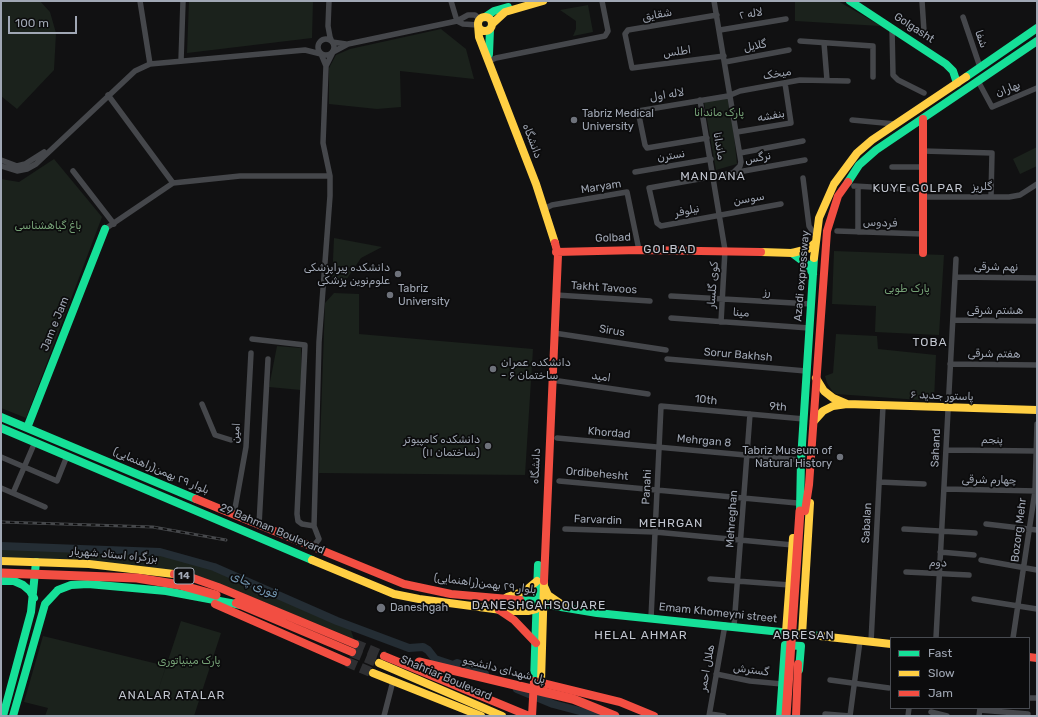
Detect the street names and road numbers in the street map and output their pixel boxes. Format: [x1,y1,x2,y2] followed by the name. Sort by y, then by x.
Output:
[641,6,673,24] street label: شقایق
[738,6,764,22] street label: لاله ۲
[891,10,937,46] street label: Golgasht
[972,28,990,50] street label: شفا
[742,37,768,55] street label: گلایل
[662,43,692,61] street label: اطلس
[762,65,792,83] street label: میخک
[994,78,1022,100] street label: بهاران
[649,86,685,104] street label: لاله اول
[756,107,786,125] street label: بنفشه
[519,122,545,160] street label: دانشگاه
[710,131,728,161] street label: ماندانا
[656,147,686,165] street label: نسترن
[744,149,772,167] street label: نرگس
[580,177,622,197] street label: Maryam
[972,180,992,194] street label: گلریز
[732,190,766,208] street label: سوسن
[673,202,701,220] street label: نیلوفر
[863,216,897,230] street label: فردوس
[791,230,813,322] street label: Azadi expressway
[595,231,631,245] street label: Golbad
[974,260,1018,274] street label: نهم شرقی
[705,261,721,309] street label: کوی گلسار
[571,279,637,297] street label: Takht Tavoos
[763,285,771,299] street label: رز
[38,295,72,353] street label: Jam e Jam
[967,304,1023,318] street label: هشتم شرقی
[732,306,750,320] street label: مینا
[598,322,626,340] street label: Sirus
[703,345,773,365] street label: Sorur Bakhsh
[967,347,1021,361] street label: هفتم شرقی
[590,369,612,385] street label: امید
[910,388,974,404] street label: پاستور جدید ۶
[694,392,718,408] street label: 10th
[769,400,787,414] street label: 9th
[229,422,243,444] street label: امین
[587,425,631,441] street label: Khordad
[928,428,944,468] street label: Sahand
[676,432,732,450] street label: Mehrgan 8
[981,433,1003,447] street label: پنجم
[111,445,211,497] street label: بلوار ٢٩ بهمن(راهنمایی)
[528,448,544,484] street label: دانشگاه
[565,465,629,483] street label: Ordibehesht
[639,469,655,505] street label: Panahi
[961,473,1017,487] street label: چهارم شرقی
[723,490,741,548] street label: Mehreghan
[1009,497,1029,563] street label: Bozorg Mehr
[218,501,326,557] street label: 29 Bahman Boulevard
[859,502,875,544] street label: Sabalan
[574,513,622,527] street label: Farvardin
[70,545,158,565] street label: بزرگراه استاد شهریار
[929,556,947,570] street label: دوم
[174,568,194,584] road number: 14
[433,571,537,597] street label: بلوار ٢٩ بهمن(راهنمایی)
[658,600,778,626] street label: Emam Khomeyni street
[696,644,718,692] street label: هلال احمر
[399,653,493,703] street label: Shahriar Boulevard
[461,653,547,687] street label: پل شهدای دانشجو
[732,661,770,679] street label: گسترش

